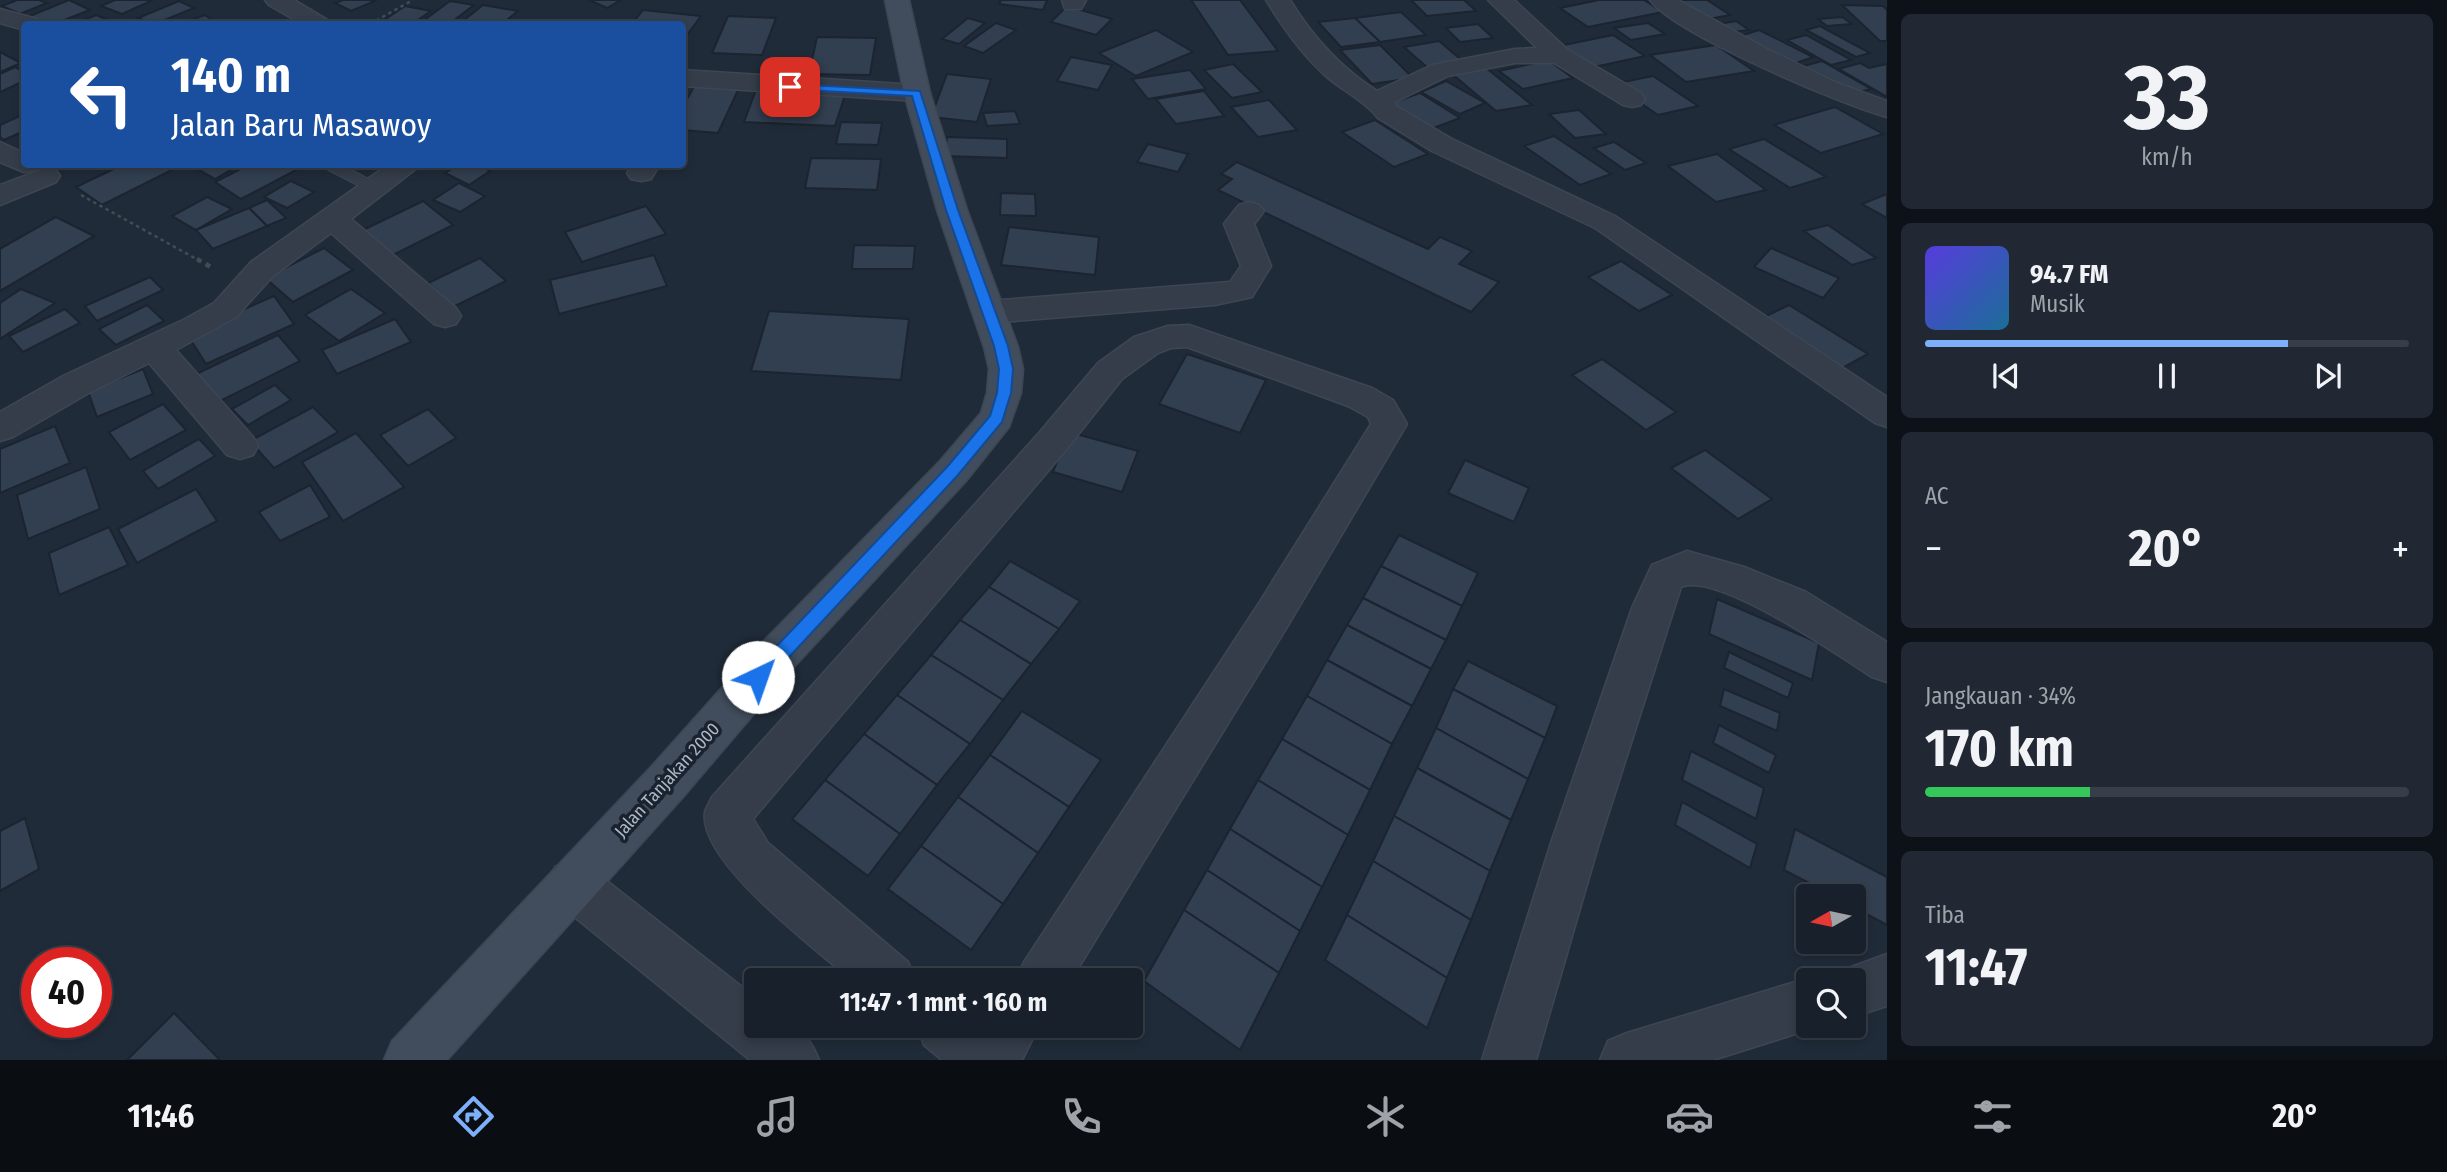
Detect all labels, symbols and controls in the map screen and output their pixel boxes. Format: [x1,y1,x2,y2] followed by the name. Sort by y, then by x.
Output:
[2124,43,2210,152] text: 33
[171,46,291,105] text: 140 m
[56,49,147,140] icon: left
[760,57,820,117] pin
[771,68,809,106] icon: arrive
[171,106,431,144] text: Jalan Baru Masawoy
[2141,143,2193,171] text: km/h
[2030,259,2109,290] text: 94.7 FM
[2030,290,2085,318] text: Musik
[1987,357,2025,395] icon: previous
[2148,357,2186,395] icon: pause
[2309,357,2347,395] icon: next
[1925,482,1949,510] text: AC
[2129,517,2205,580] text: 20°
[1925,526,1942,572] text: −
[2392,526,2409,572] text: +
[721,640,795,714] position arrow
[1925,682,2076,710] text: Jangkauan · 34%
[1925,717,2074,780] text: 170 km
[610,718,724,842] street label: Jalan Tanjakan 2000
[1796,884,1866,954] north arrow
[1796,884,1866,1038] map controls
[1925,901,1965,929] text: Tiba
[1925,936,2028,999] text: 11:47
[21,947,112,1038] speed limit sign: 40
[1796,968,1866,1038] button: search
[840,987,1047,1018] text: 11:47 · 1 mnt · 160 m
[449,1092,498,1141] icon: directions
[753,1092,802,1141] icon: music
[1057,1092,1106,1141] icon: phone
[1361,1092,1410,1141] icon: climate
[1665,1092,1714,1141] icon: car
[1968,1092,2017,1141] icon: filters
[127,1097,194,1135] text: 11:46
[2272,1097,2320,1135] text: 20°

